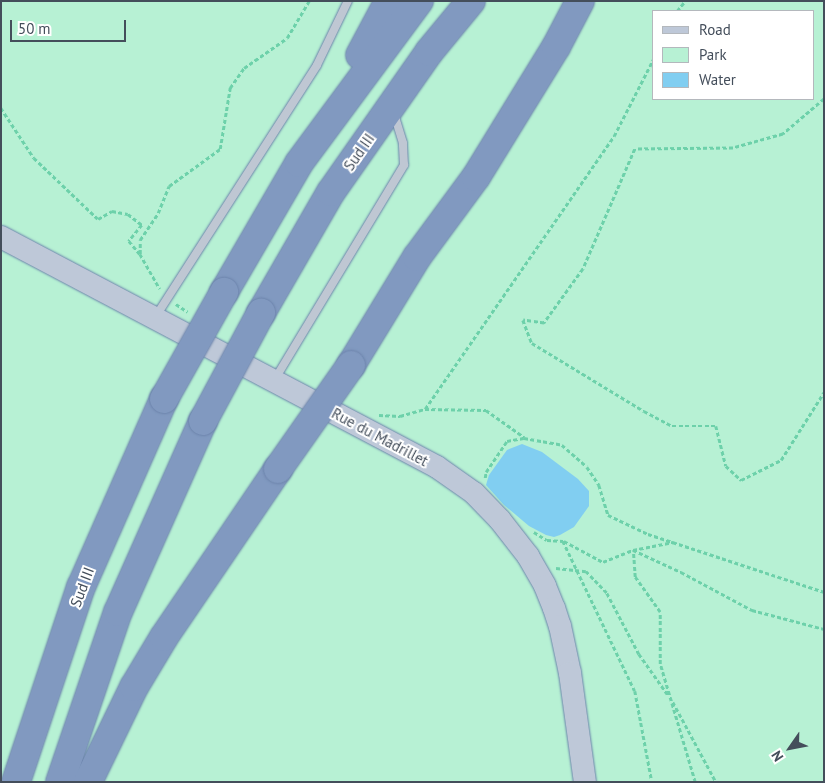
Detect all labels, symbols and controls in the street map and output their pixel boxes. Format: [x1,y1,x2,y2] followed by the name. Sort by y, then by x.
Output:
[12,10,129,42] scale bar
[652,10,815,100] legend
[18,19,51,38] text: 50 m
[699,20,731,39] text: Road
[699,45,727,64] text: Park
[699,70,736,89] text: Water
[340,130,378,174] street label: Sud III
[329,404,431,470] street label: Rue du Madrillet
[66,565,98,609] street label: Sud III
[765,723,815,773] north arrow
[767,747,787,765] text: N

